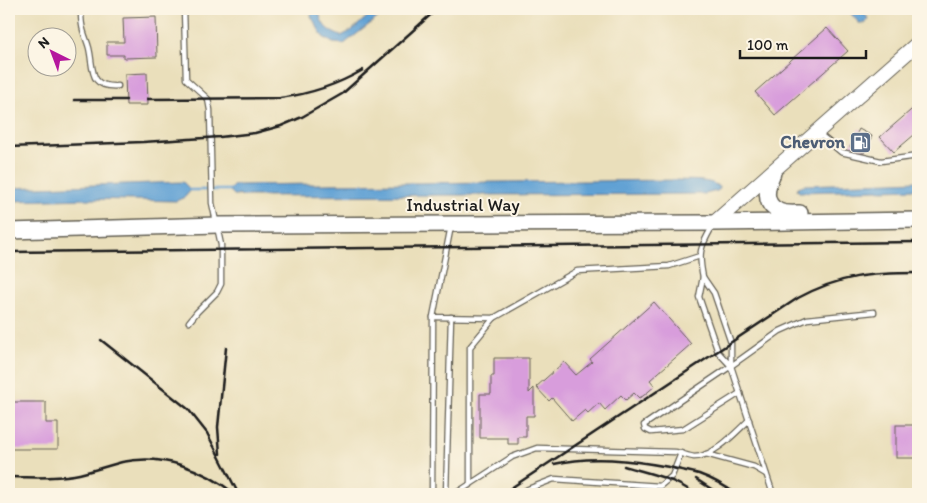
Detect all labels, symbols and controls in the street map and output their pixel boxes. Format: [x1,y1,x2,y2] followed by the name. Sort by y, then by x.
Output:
[28,28,78,78] north arrow
[740,28,866,60] scale bar
[34,33,53,52] text: N
[747,36,789,54] text: 100 m
[849,130,873,154] fuel station icon: Chevron
[780,131,846,153] place label: Chevron
[406,194,520,216] street label: Industrial Way

